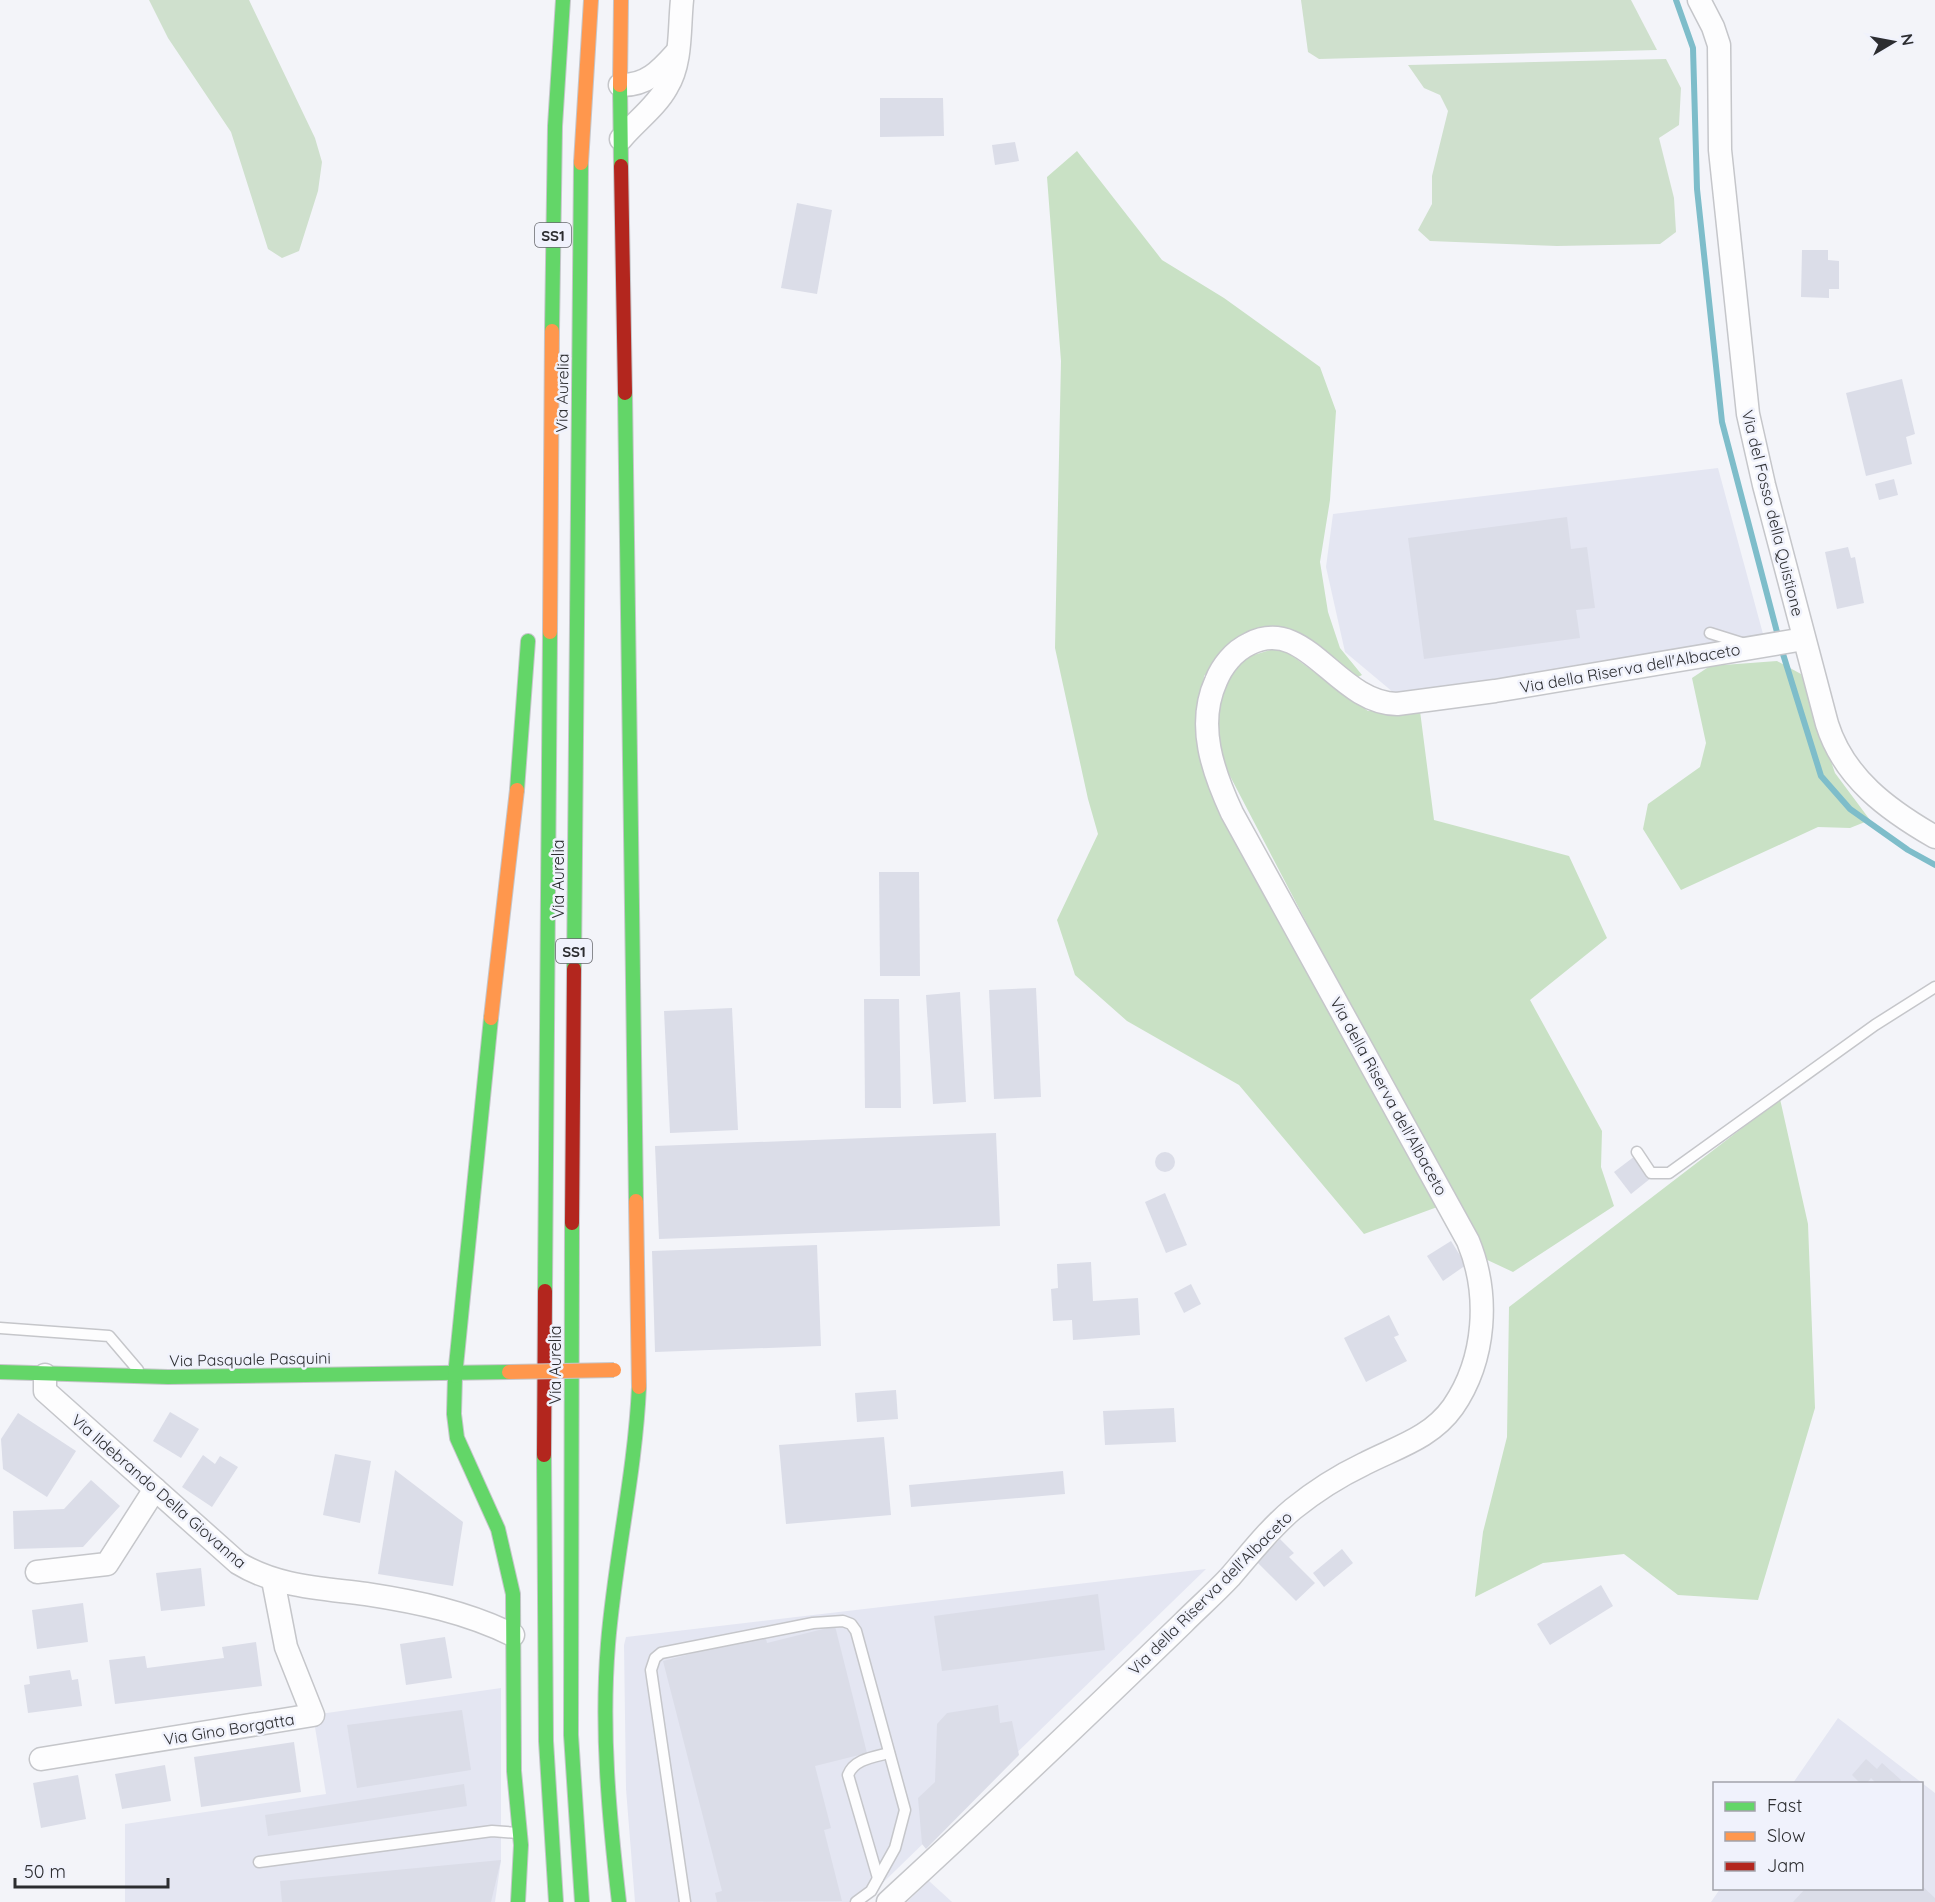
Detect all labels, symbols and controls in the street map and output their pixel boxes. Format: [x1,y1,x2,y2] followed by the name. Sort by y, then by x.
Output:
[1863,12,1923,72] north arrow
[1897,32,1919,47] text: N
[535,223,571,247] road number: SS1
[551,353,573,433] street label: Via Aurelia
[1738,408,1808,618] street label: Via del Fosso della Quistione
[1518,639,1742,697] street label: Via della Riserva dell'Albaceto
[548,839,568,919] street label: Via Aurelia
[556,939,592,963] road number: SS1
[1326,993,1452,1199] street label: Via della Riserva dell'Albaceto
[545,1325,565,1405] street label: Via Aurelia
[169,1348,331,1370] street label: Via Pasquale Pasquini
[67,1410,251,1572] street label: Via Ildebrando Della Giovanna
[1124,1507,1296,1679] street label: Via della Riserva dell'Albaceto
[162,1709,296,1749] street label: Via Gino Borgatta
[1713,1782,1923,1890] legend
[1767,1794,1802,1817] text: Fast
[1767,1824,1805,1847] text: Slow
[15,1851,168,1889] scale bar
[1767,1854,1805,1877] text: Jam
[24,1860,66,1883] text: 50 m

